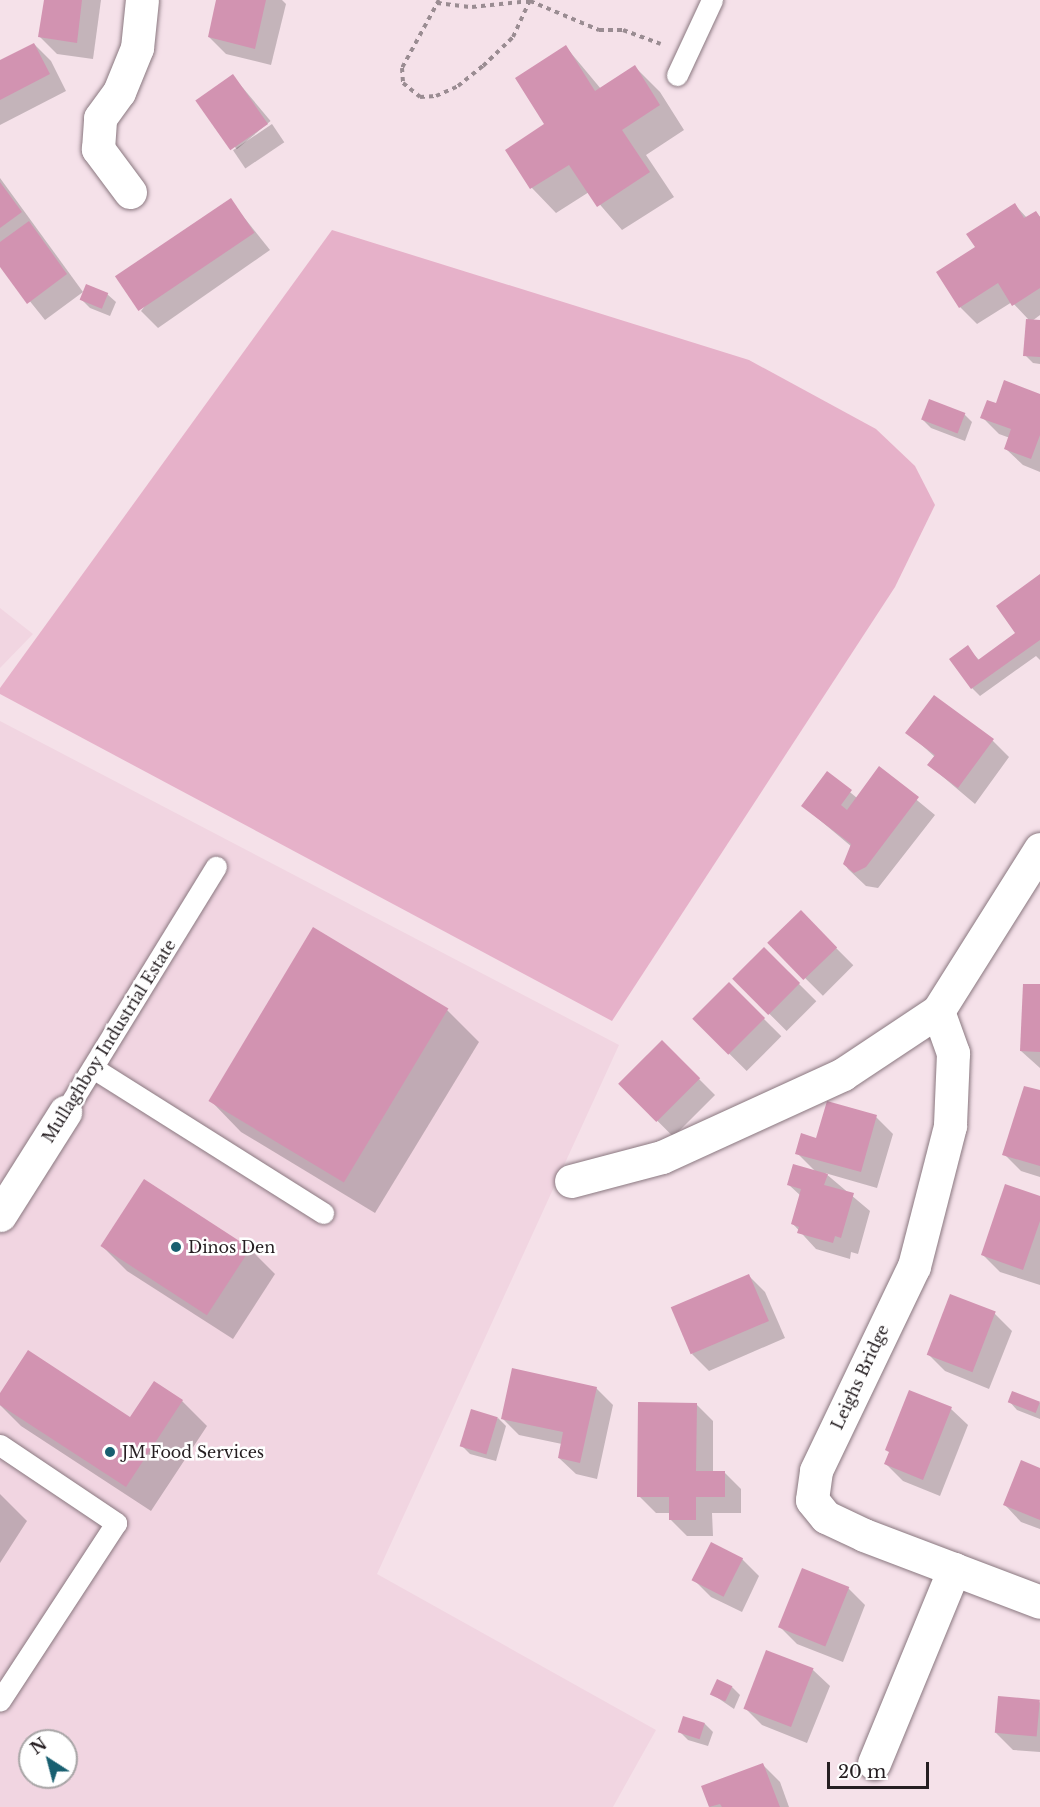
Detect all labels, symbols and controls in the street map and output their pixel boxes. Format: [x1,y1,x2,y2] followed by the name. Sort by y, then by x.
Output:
[38,936,180,1146] street label: Mullaghboy Industrial Estate
[188,1237,275,1257] place label: Dinos Den
[169,1240,183,1254] marker: Dinos Den
[827,1321,893,1433] street label: Leighs Bridge
[122,1442,264,1462] place label: JM Food Services
[103,1445,117,1459] marker: JM Food Services
[18,1729,78,1789] north arrow
[27,1734,51,1759] text: N
[830,1750,932,1788] scale bar
[838,1761,886,1783] text: 20 m

